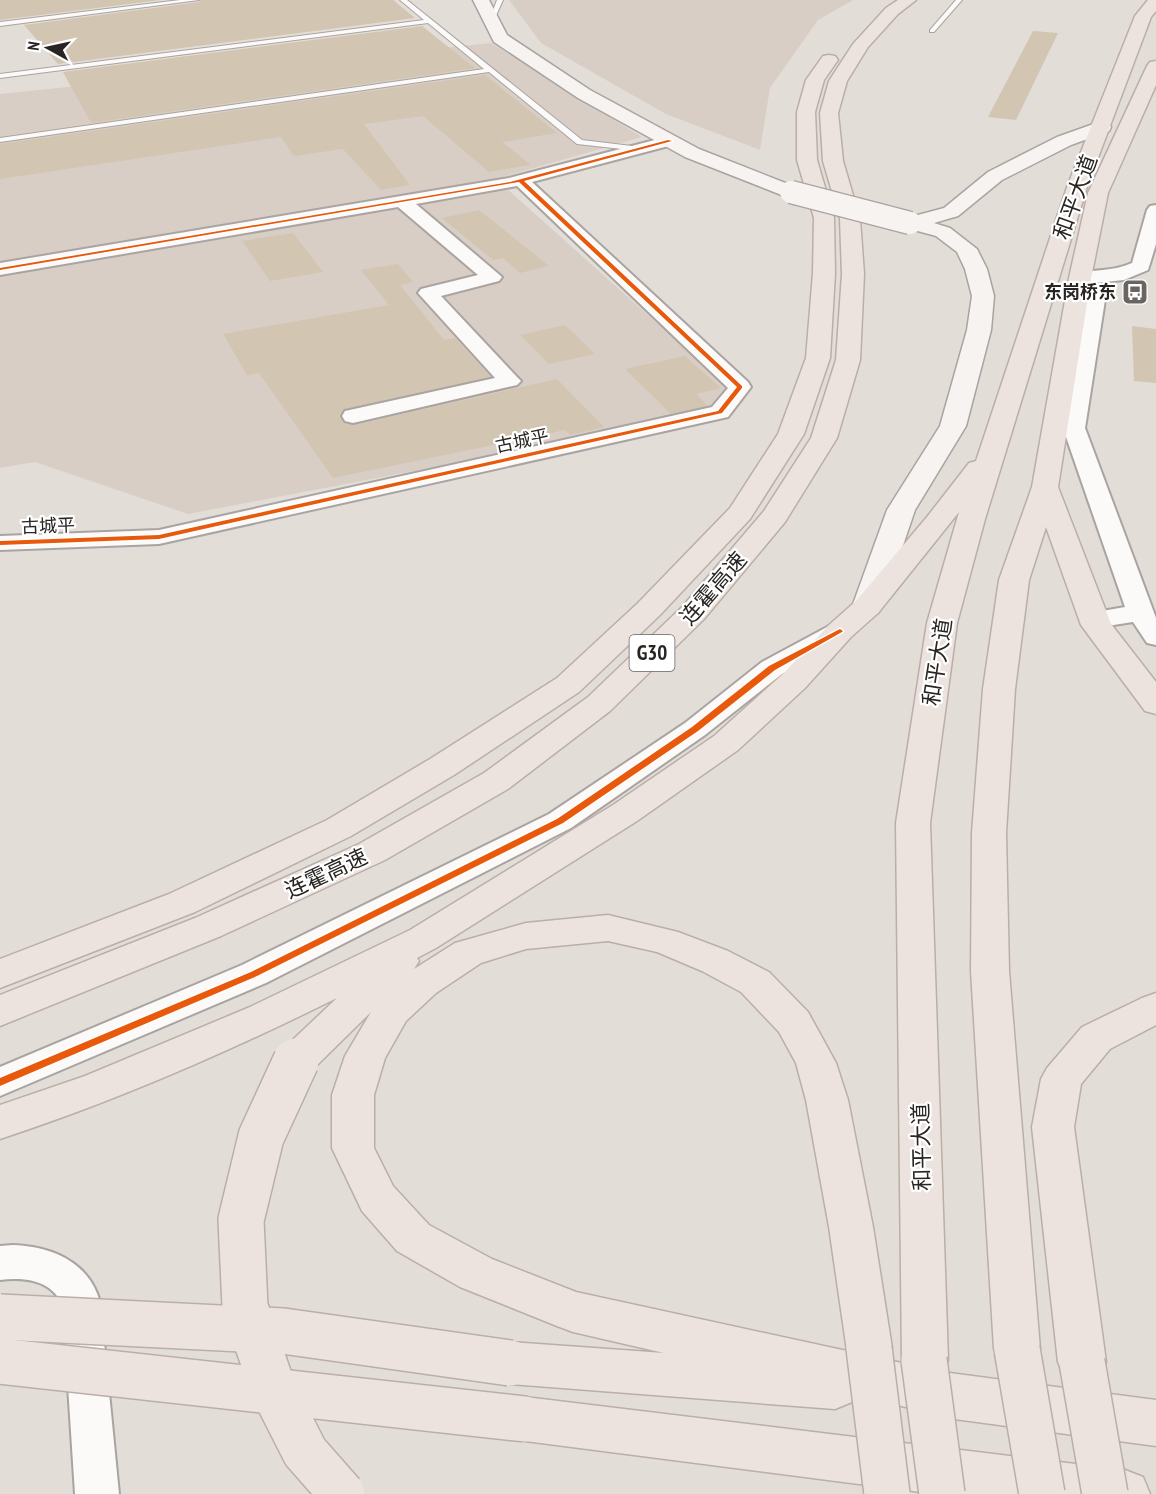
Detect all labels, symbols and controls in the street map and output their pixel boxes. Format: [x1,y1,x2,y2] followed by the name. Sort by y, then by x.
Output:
[18,18,78,78] north arrow
[23,40,44,52] text: N
[1047,151,1103,243] street label: 和平大道
[1120,277,1150,307] bus stop icon: 东岗桥东
[1044,280,1116,303] place label: 东岗桥东
[493,424,551,457] street label: 古城平
[21,513,75,538] street label: 古城平
[674,546,752,630] street label: 连霍高速
[916,616,958,708] street label: 和平大道
[630,635,674,671] road number: G30
[280,842,372,904] street label: 连霍高速
[906,1103,936,1191] street label: 和平大道

